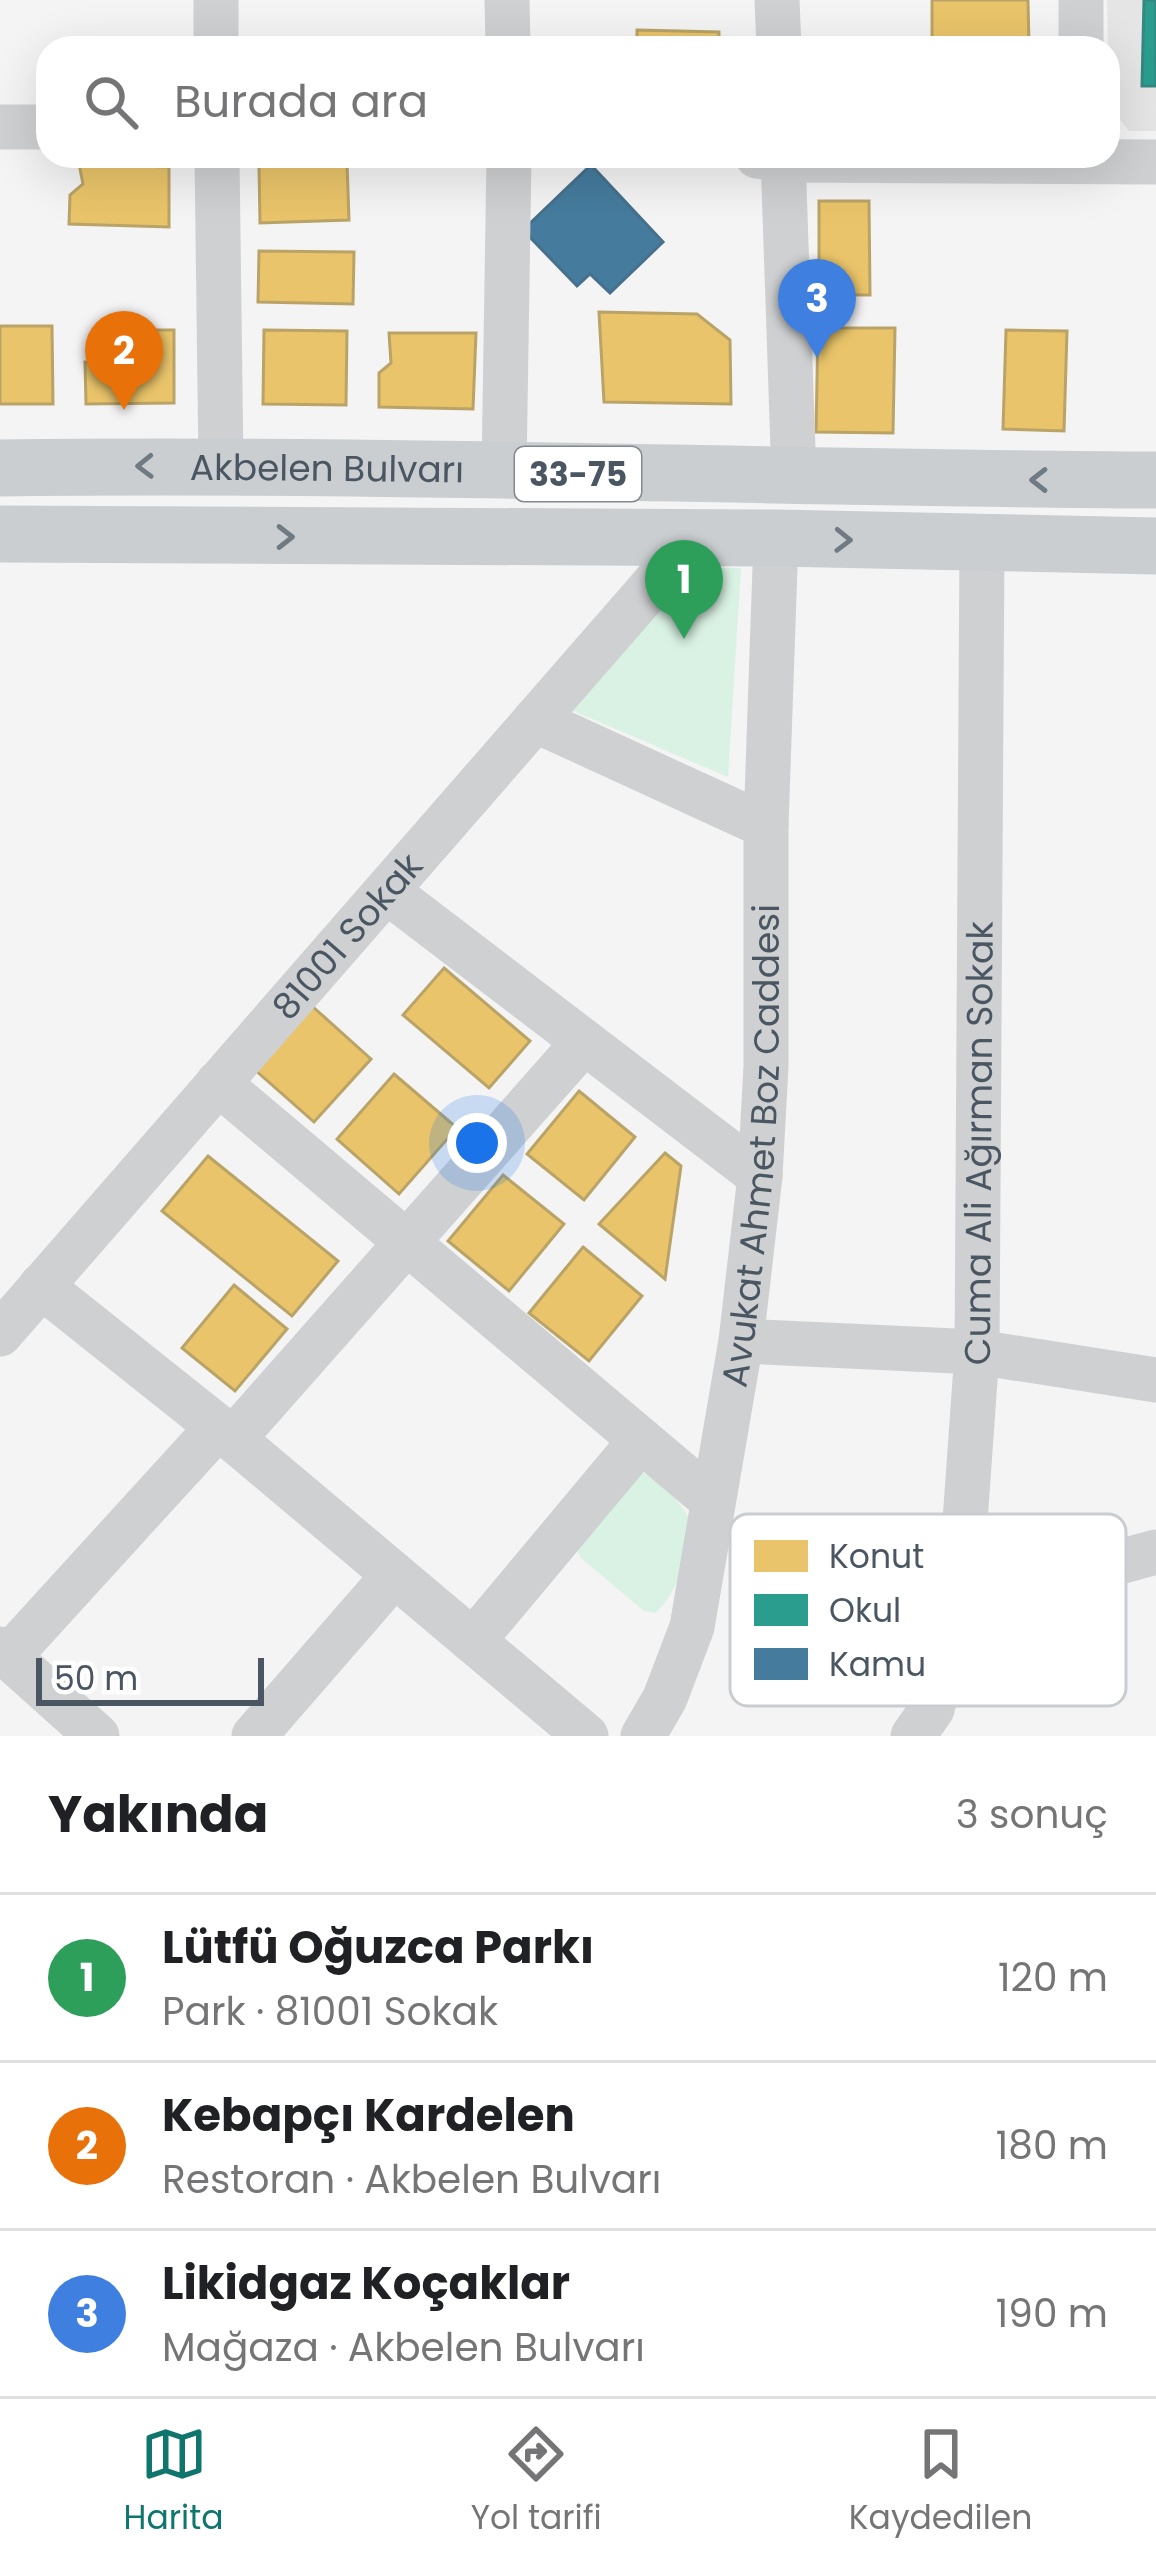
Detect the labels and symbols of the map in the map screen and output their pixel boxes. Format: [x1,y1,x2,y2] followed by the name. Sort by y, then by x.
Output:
[778,259,856,358] pin: 3
[85,311,163,410] pin: 2
[190,442,464,495] street label: Akbelen Bulvarı
[515,447,641,501] road number: 33-75
[135,453,153,479] one-way arrow
[1029,467,1048,493] one-way arrow
[276,523,295,549] one-way arrow
[834,526,853,552] one-way arrow
[645,540,723,639] pin: 1
[260,841,434,1030] street label: 81001 Sokak
[708,904,792,1391] street label: Avukat Ahmet Boz Caddesi
[951,920,1005,1365] street label: Cuma Ali Ağırman Sokak
[447,1113,507,1173] your location
[730,1514,1126,1706] legend
[829,1533,924,1580] text: Konut
[829,1587,901,1634] text: Okul
[829,1641,926,1688] text: Kamu
[36,1652,264,1705] scale bar

